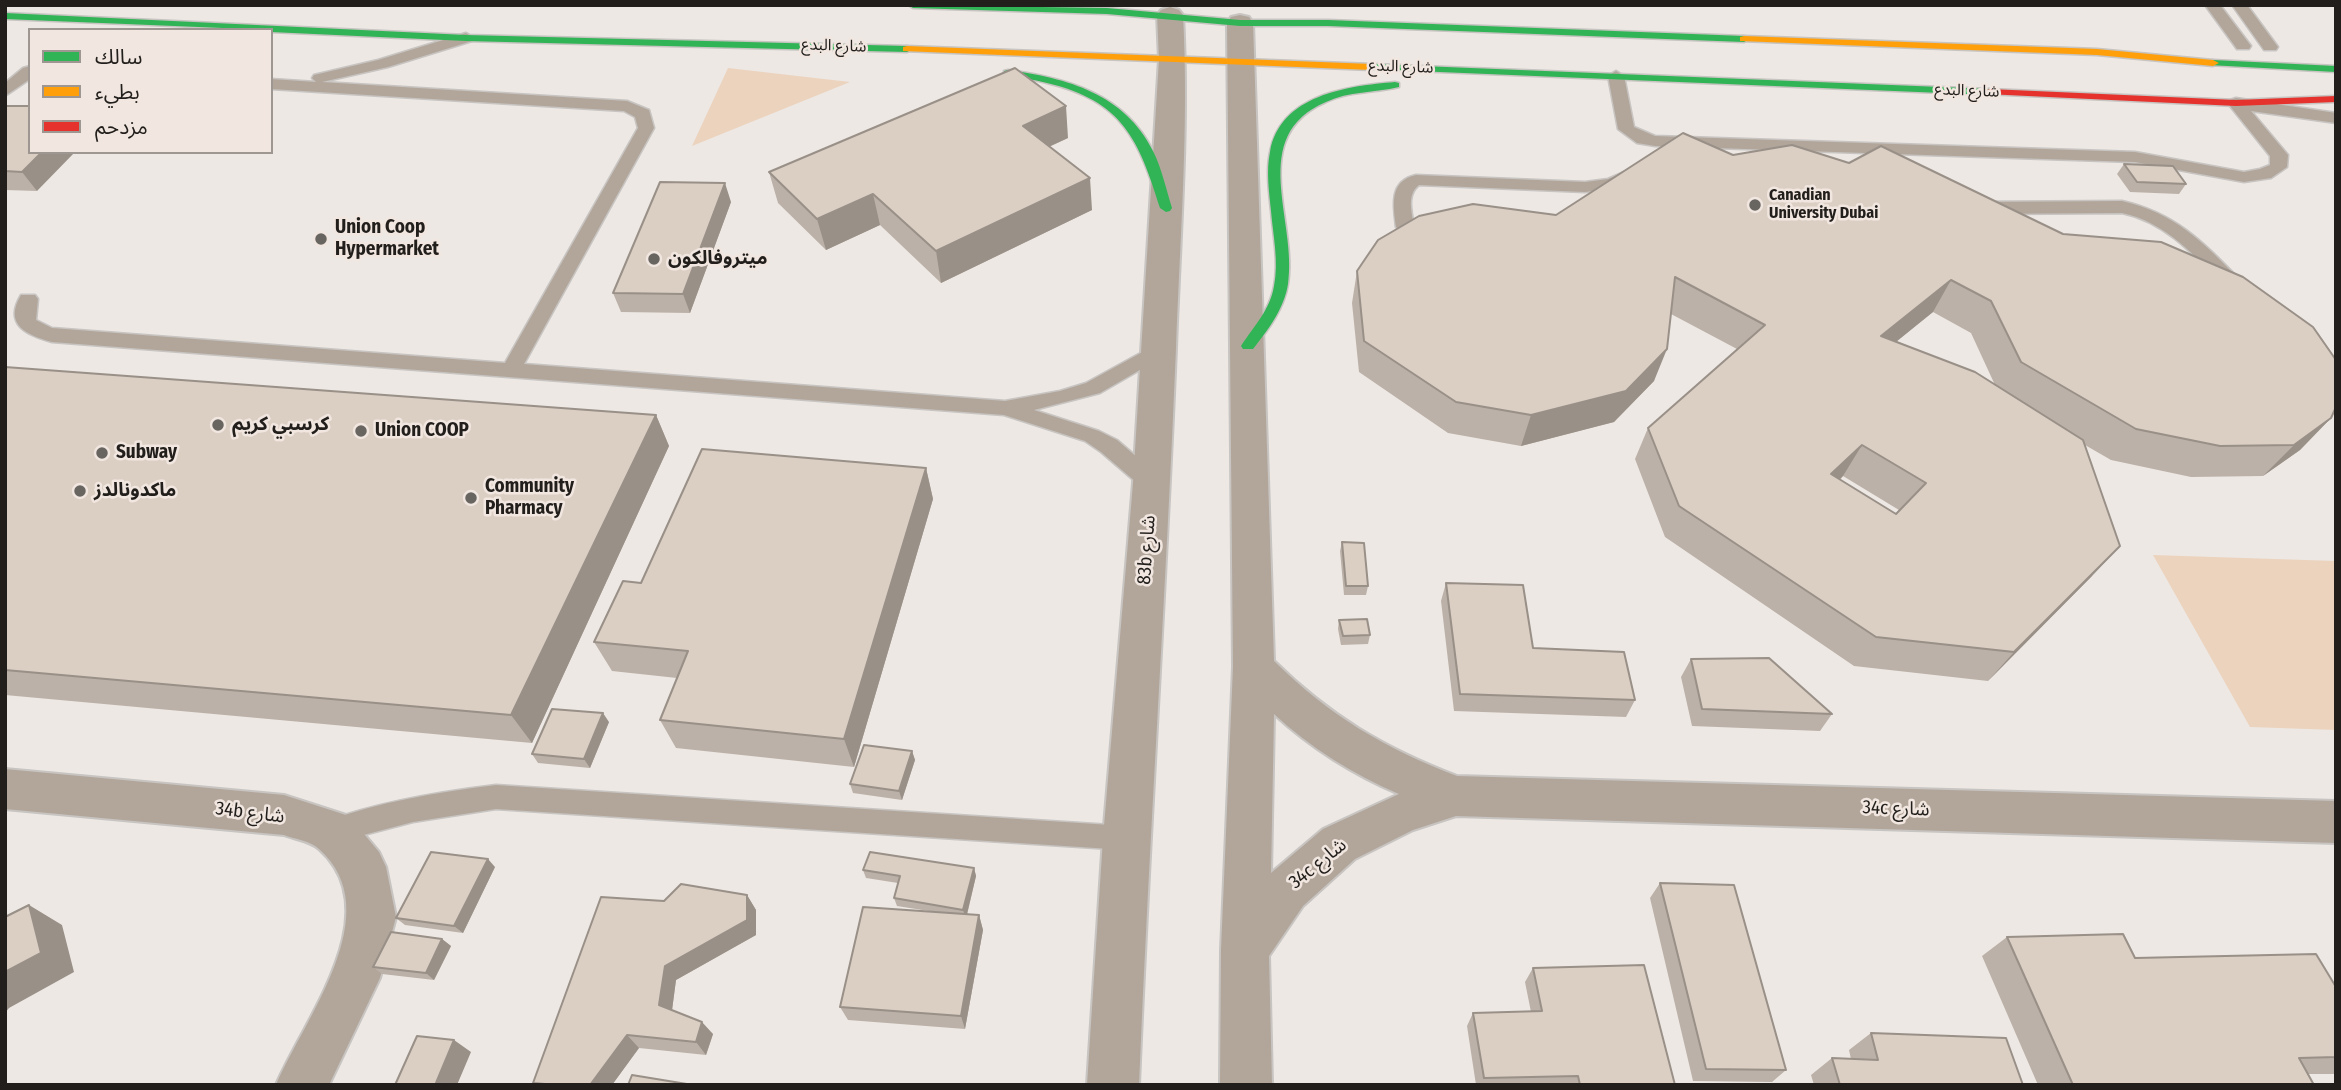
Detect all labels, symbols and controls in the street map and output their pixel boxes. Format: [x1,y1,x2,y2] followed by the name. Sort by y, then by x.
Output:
[28,28,273,154] legend
[801,35,867,57] street label: شارع البدع
[95,44,142,70] text: سالك
[1368,56,1434,78] street label: شارع البدع
[95,79,140,105] text: بطيء
[1934,80,2000,102] street label: شارع البدع
[95,114,148,140] text: مزدحم
[1769,186,1878,224] place label: Canadian University Dubai
[1747,197,1763,213] marker: Canadian University Dubai
[335,217,439,261] place label: Union Coop Hypermarket
[313,231,329,247] marker: Union Coop Hypermarket
[668,248,768,270] place label: ميتروفالكون
[646,251,662,267] marker: ميتروفالكون
[232,414,329,436] place label: كرسبي كريم
[210,417,226,433] marker: كرسبي كريم
[375,420,469,442] place label: Union COOP
[353,423,369,439] marker: Union COOP
[116,442,177,464] place label: Subway
[94,445,110,461] marker: Subway
[485,476,574,520] place label: Community Pharmacy
[94,480,176,502] place label: ماكدونالدز
[72,483,88,499] marker: ماكدونالدز
[463,490,479,506] marker: Community Pharmacy
[1133,514,1161,586] street label: 83b شارع
[1862,796,1930,822] street label: 34c شارع
[214,797,286,829] street label: 34b شارع
[1285,834,1351,894] street label: 34c شارع

